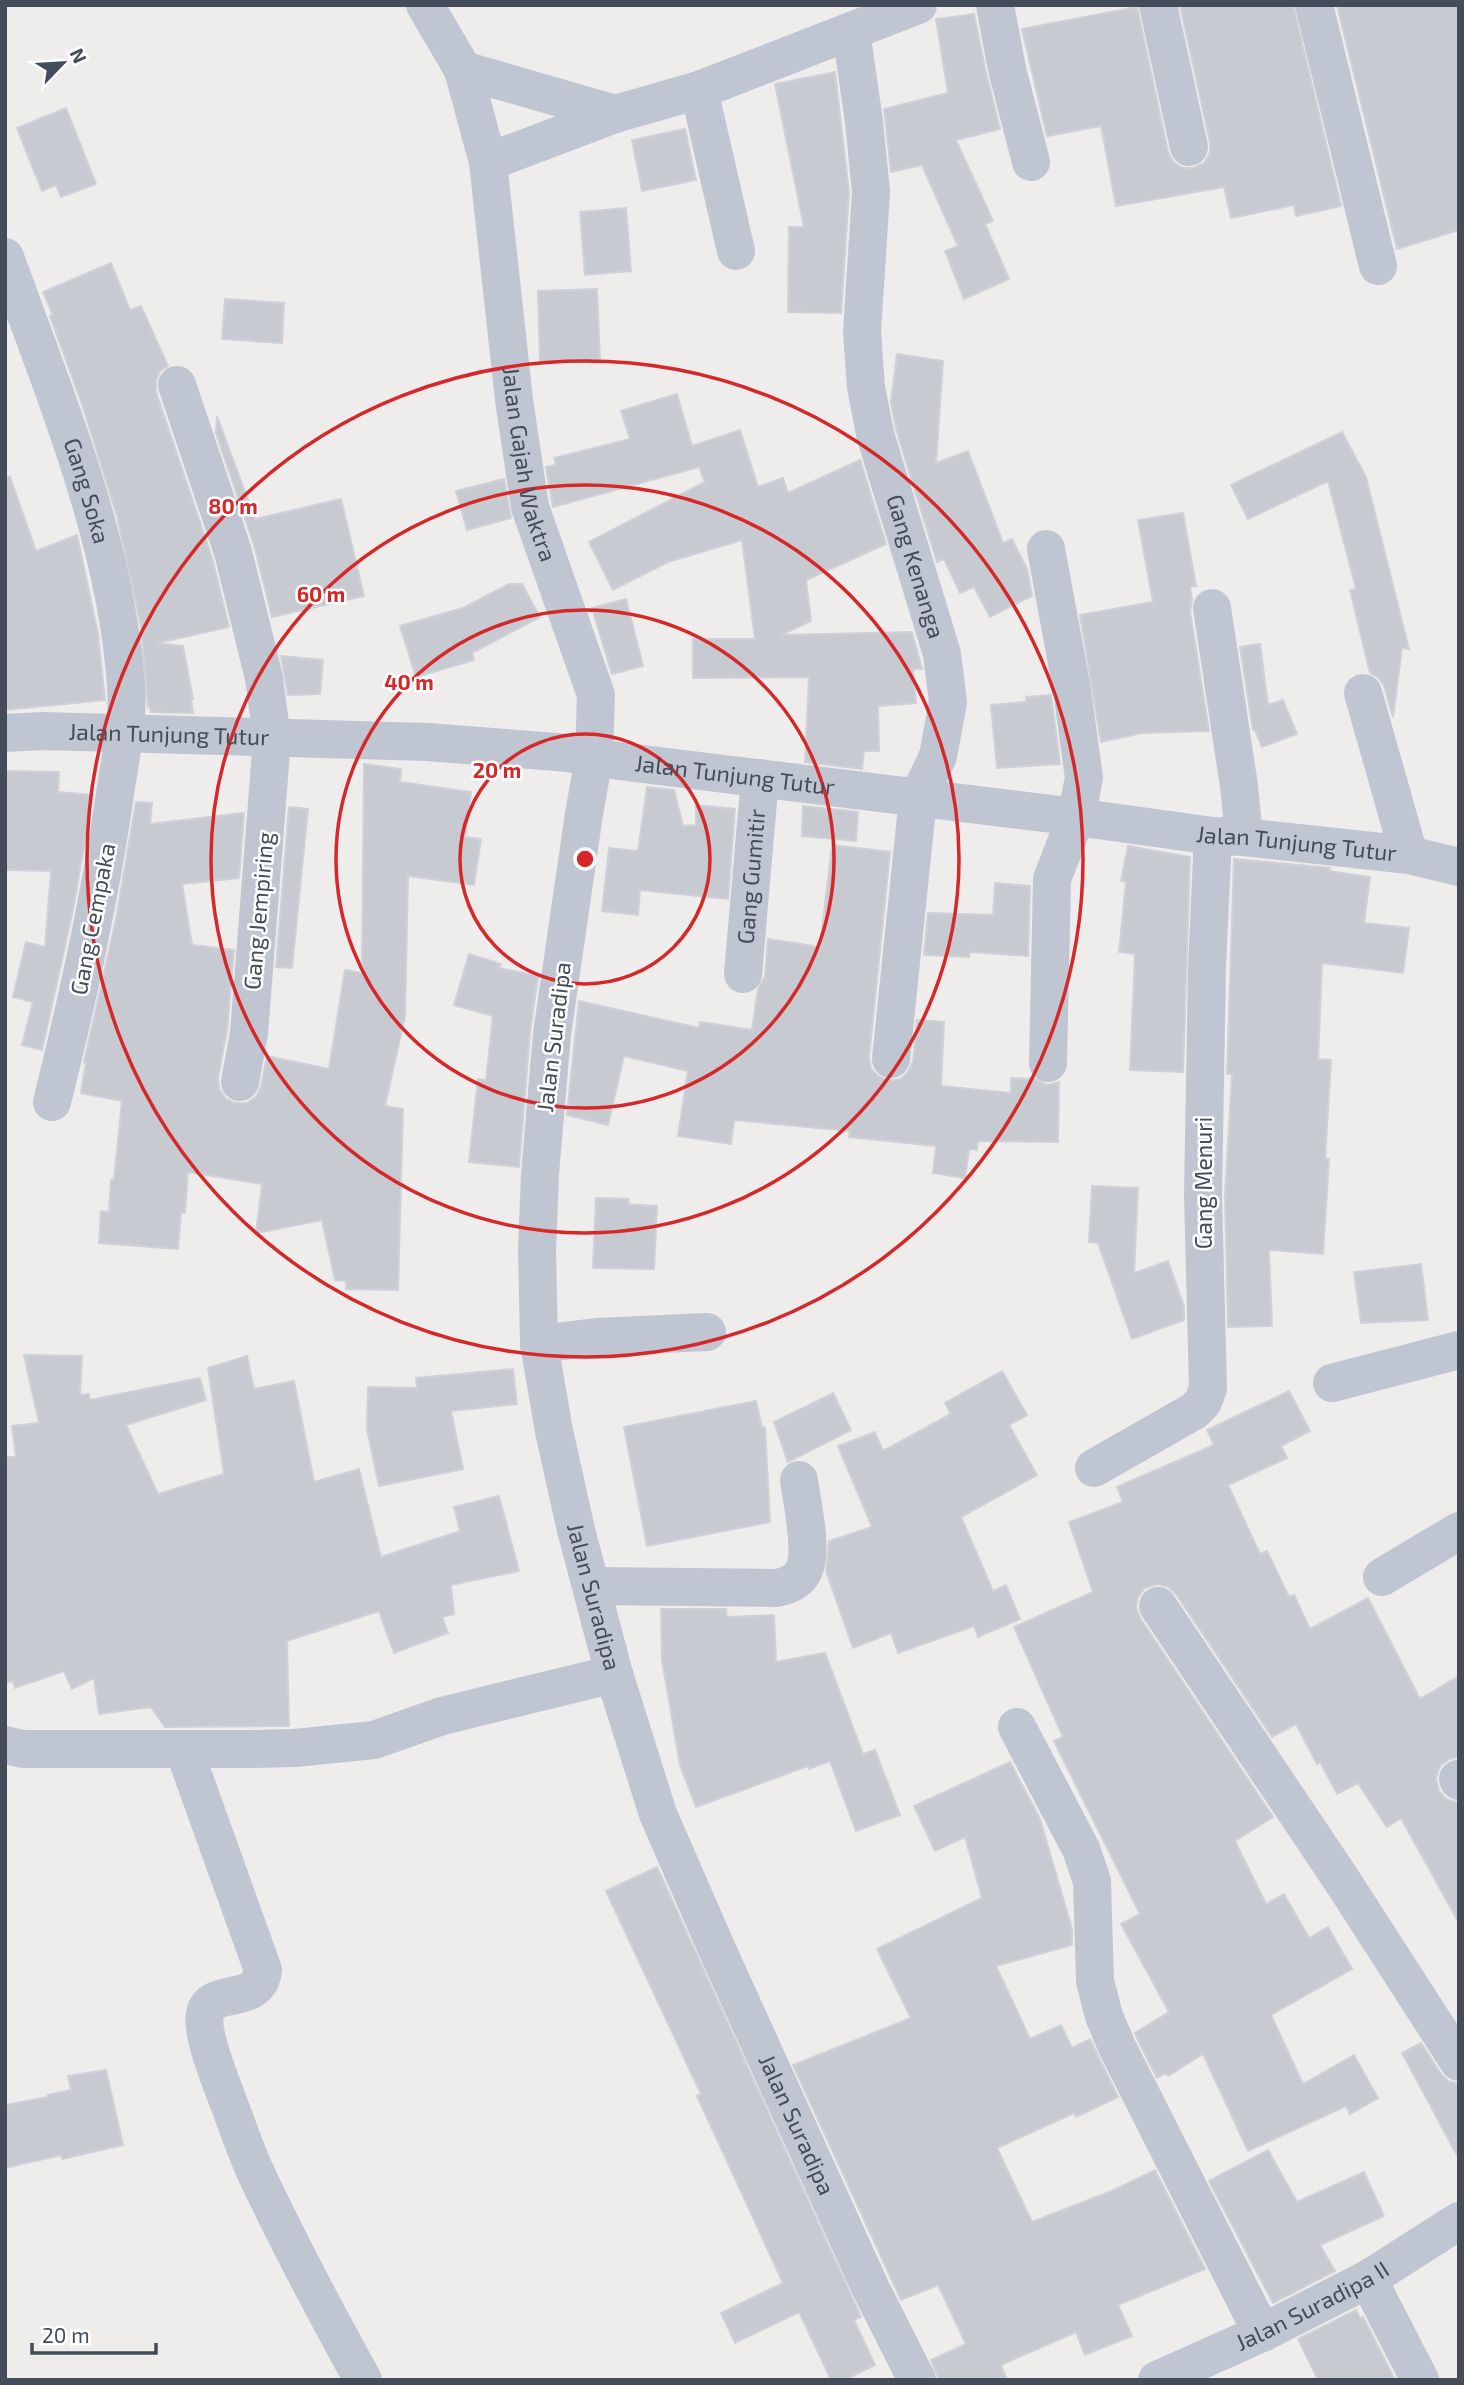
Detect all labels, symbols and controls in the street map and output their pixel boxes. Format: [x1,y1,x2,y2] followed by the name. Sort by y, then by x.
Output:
[28,28,98,98] north arrow
[66,45,92,67] text: N
[497,365,563,565] street label: Jalan Gajah Waktra
[58,434,117,547] street label: Gang Soka
[881,491,951,641] street label: Gang Kenanga
[208,493,258,518] text: 80 m
[297,581,345,606] text: 60 m
[384,669,434,694] text: 40 m
[68,717,270,750] street label: Jalan Tunjung Tutur
[633,748,836,800] street label: Jalan Tunjung Tutur
[473,757,521,782] text: 20 m
[731,808,770,945] street label: Gang Gumitir
[1195,819,1398,867] street label: Jalan Tunjung Tutur
[237,831,279,991] street label: Gang Jempiring
[64,840,120,997] street label: Gang Cempaka
[573,847,597,871] centre of rings
[530,960,576,1114] street label: Jalan Suradipa
[1189,1117,1217,1249] street label: Gang Menuri
[562,1520,627,1673] street label: Jalan Suradipa
[754,2050,841,2199] street label: Jalan Suradipa
[1231,2254,1394,2356] street label: Jalan Suradipa II
[32,2312,156,2356] scale bar
[42,2322,90,2347] text: 20 m

